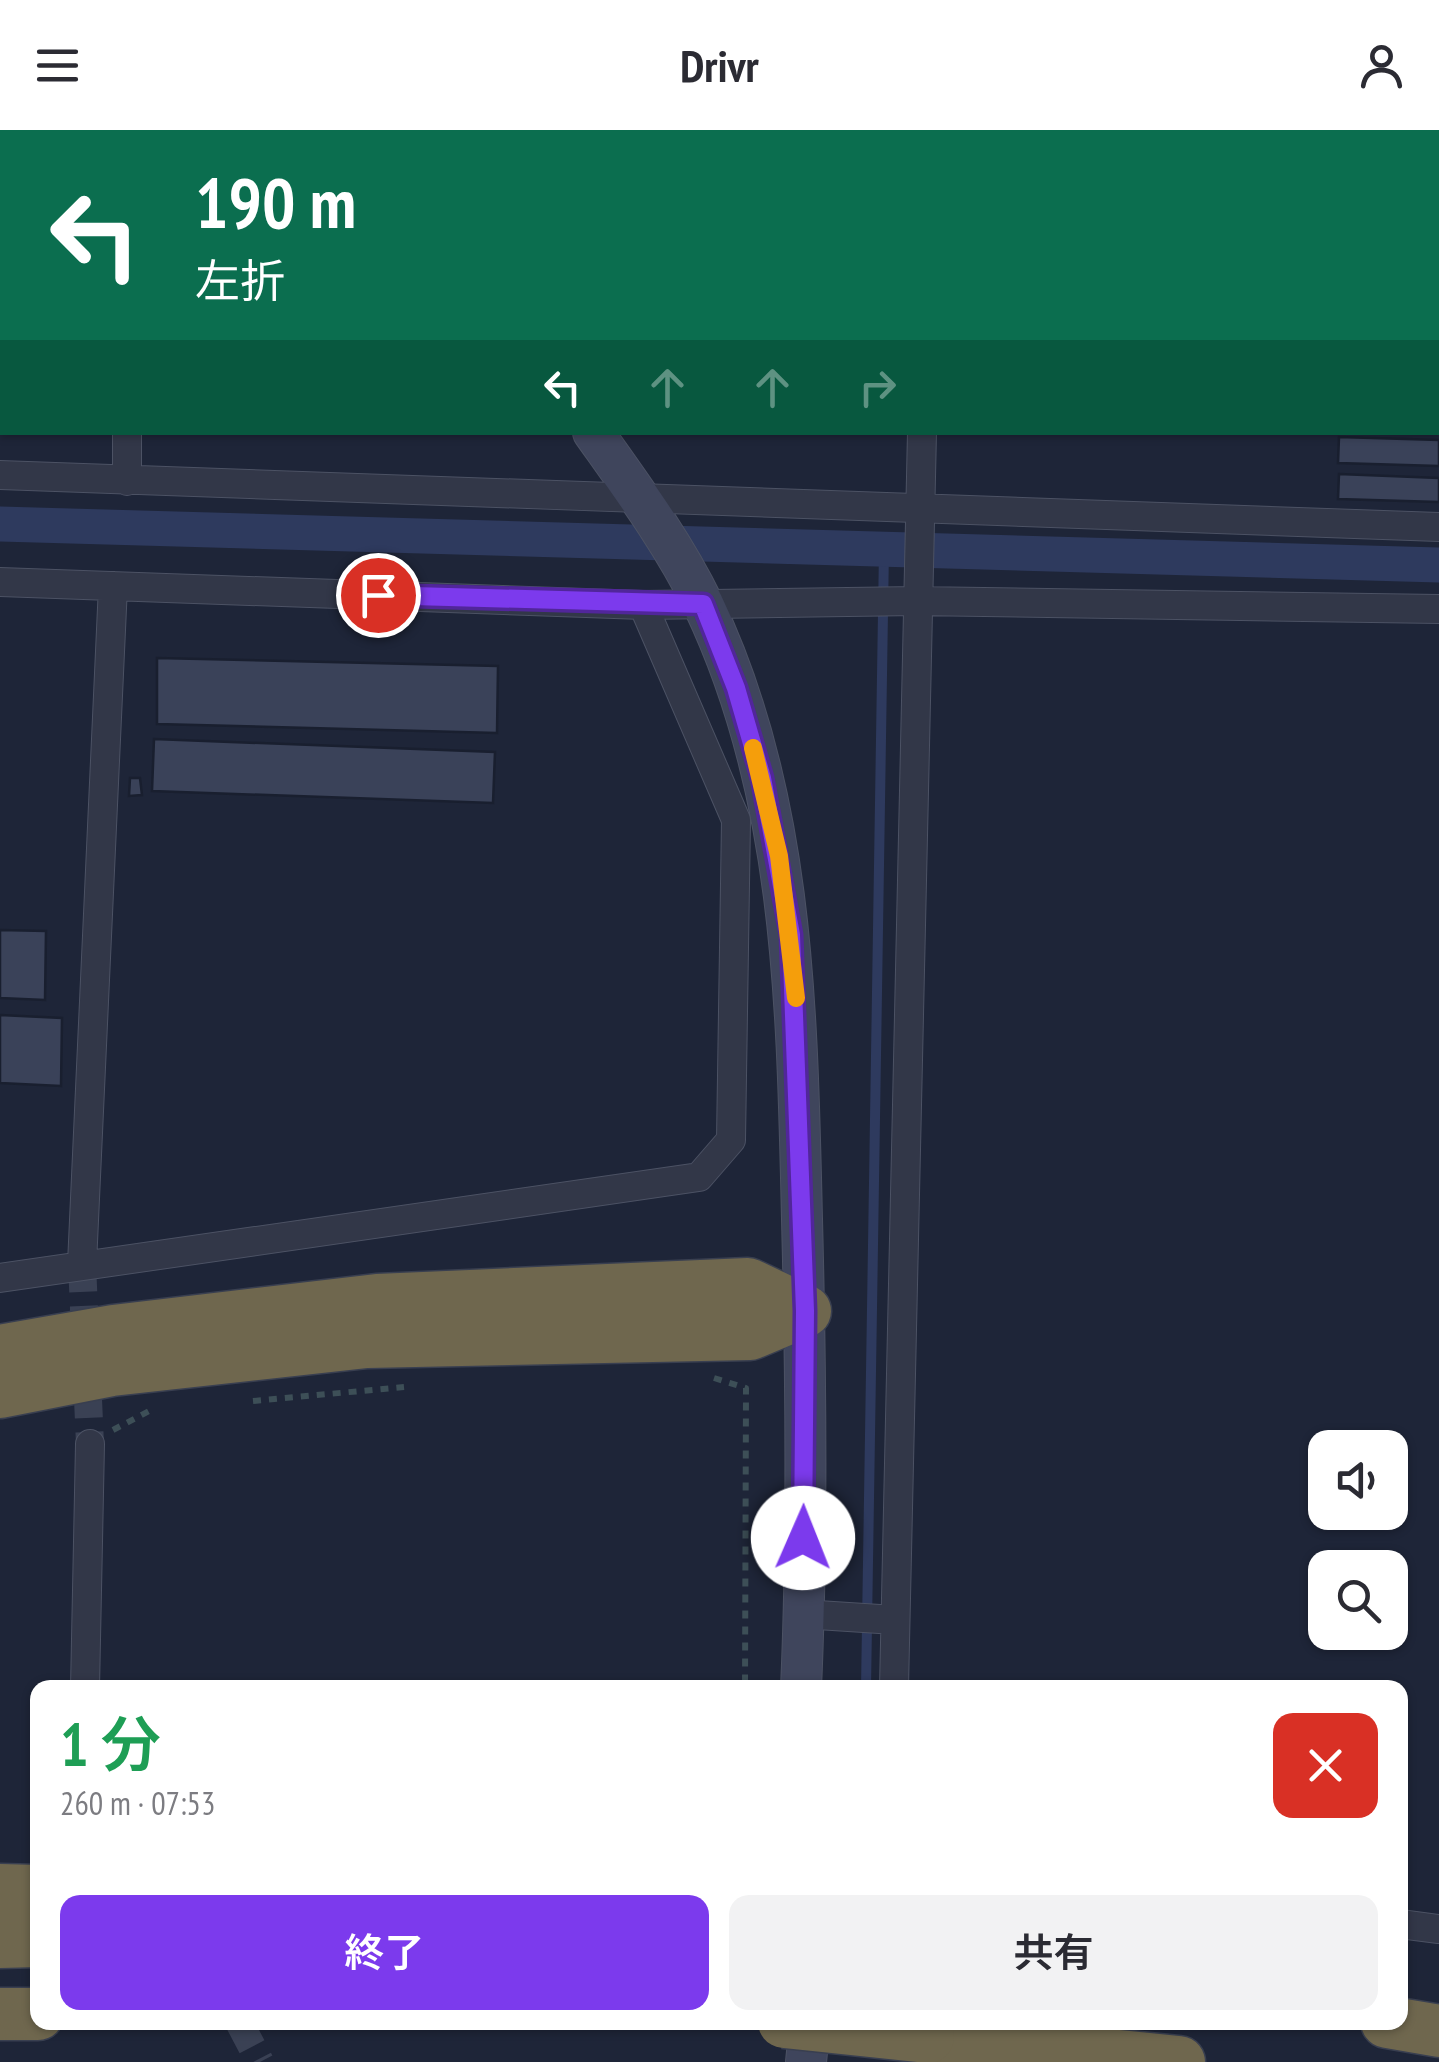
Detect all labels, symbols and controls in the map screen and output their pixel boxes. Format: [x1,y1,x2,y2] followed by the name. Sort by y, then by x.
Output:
[680,36,759,94] text: Drivr
[30,38,85,93] icon: menu
[1354,38,1409,93] icon: person
[195,157,356,247] text: 190 m
[30,170,160,300] icon: left
[195,251,285,309] text: 左折
[535,360,590,415] icon: left
[640,360,695,415] icon: ahead
[745,360,800,415] icon: ahead
[850,360,905,415] icon: right
[336,553,421,638] pin
[351,568,406,623] icon: arrive
[1308,1430,1408,1650] map controls
[1308,1430,1408,1530] button: sound
[751,1486,855,1590] position arrow
[1308,1550,1408,1650] button: search
[60,1705,161,1783] text: 1 分
[1273,1713,1378,1818] button: close
[60,1782,215,1824] text: 260 m · 07:53
[60,1895,709,2010] button: 終了
[729,1895,1378,2010] button: 共有

